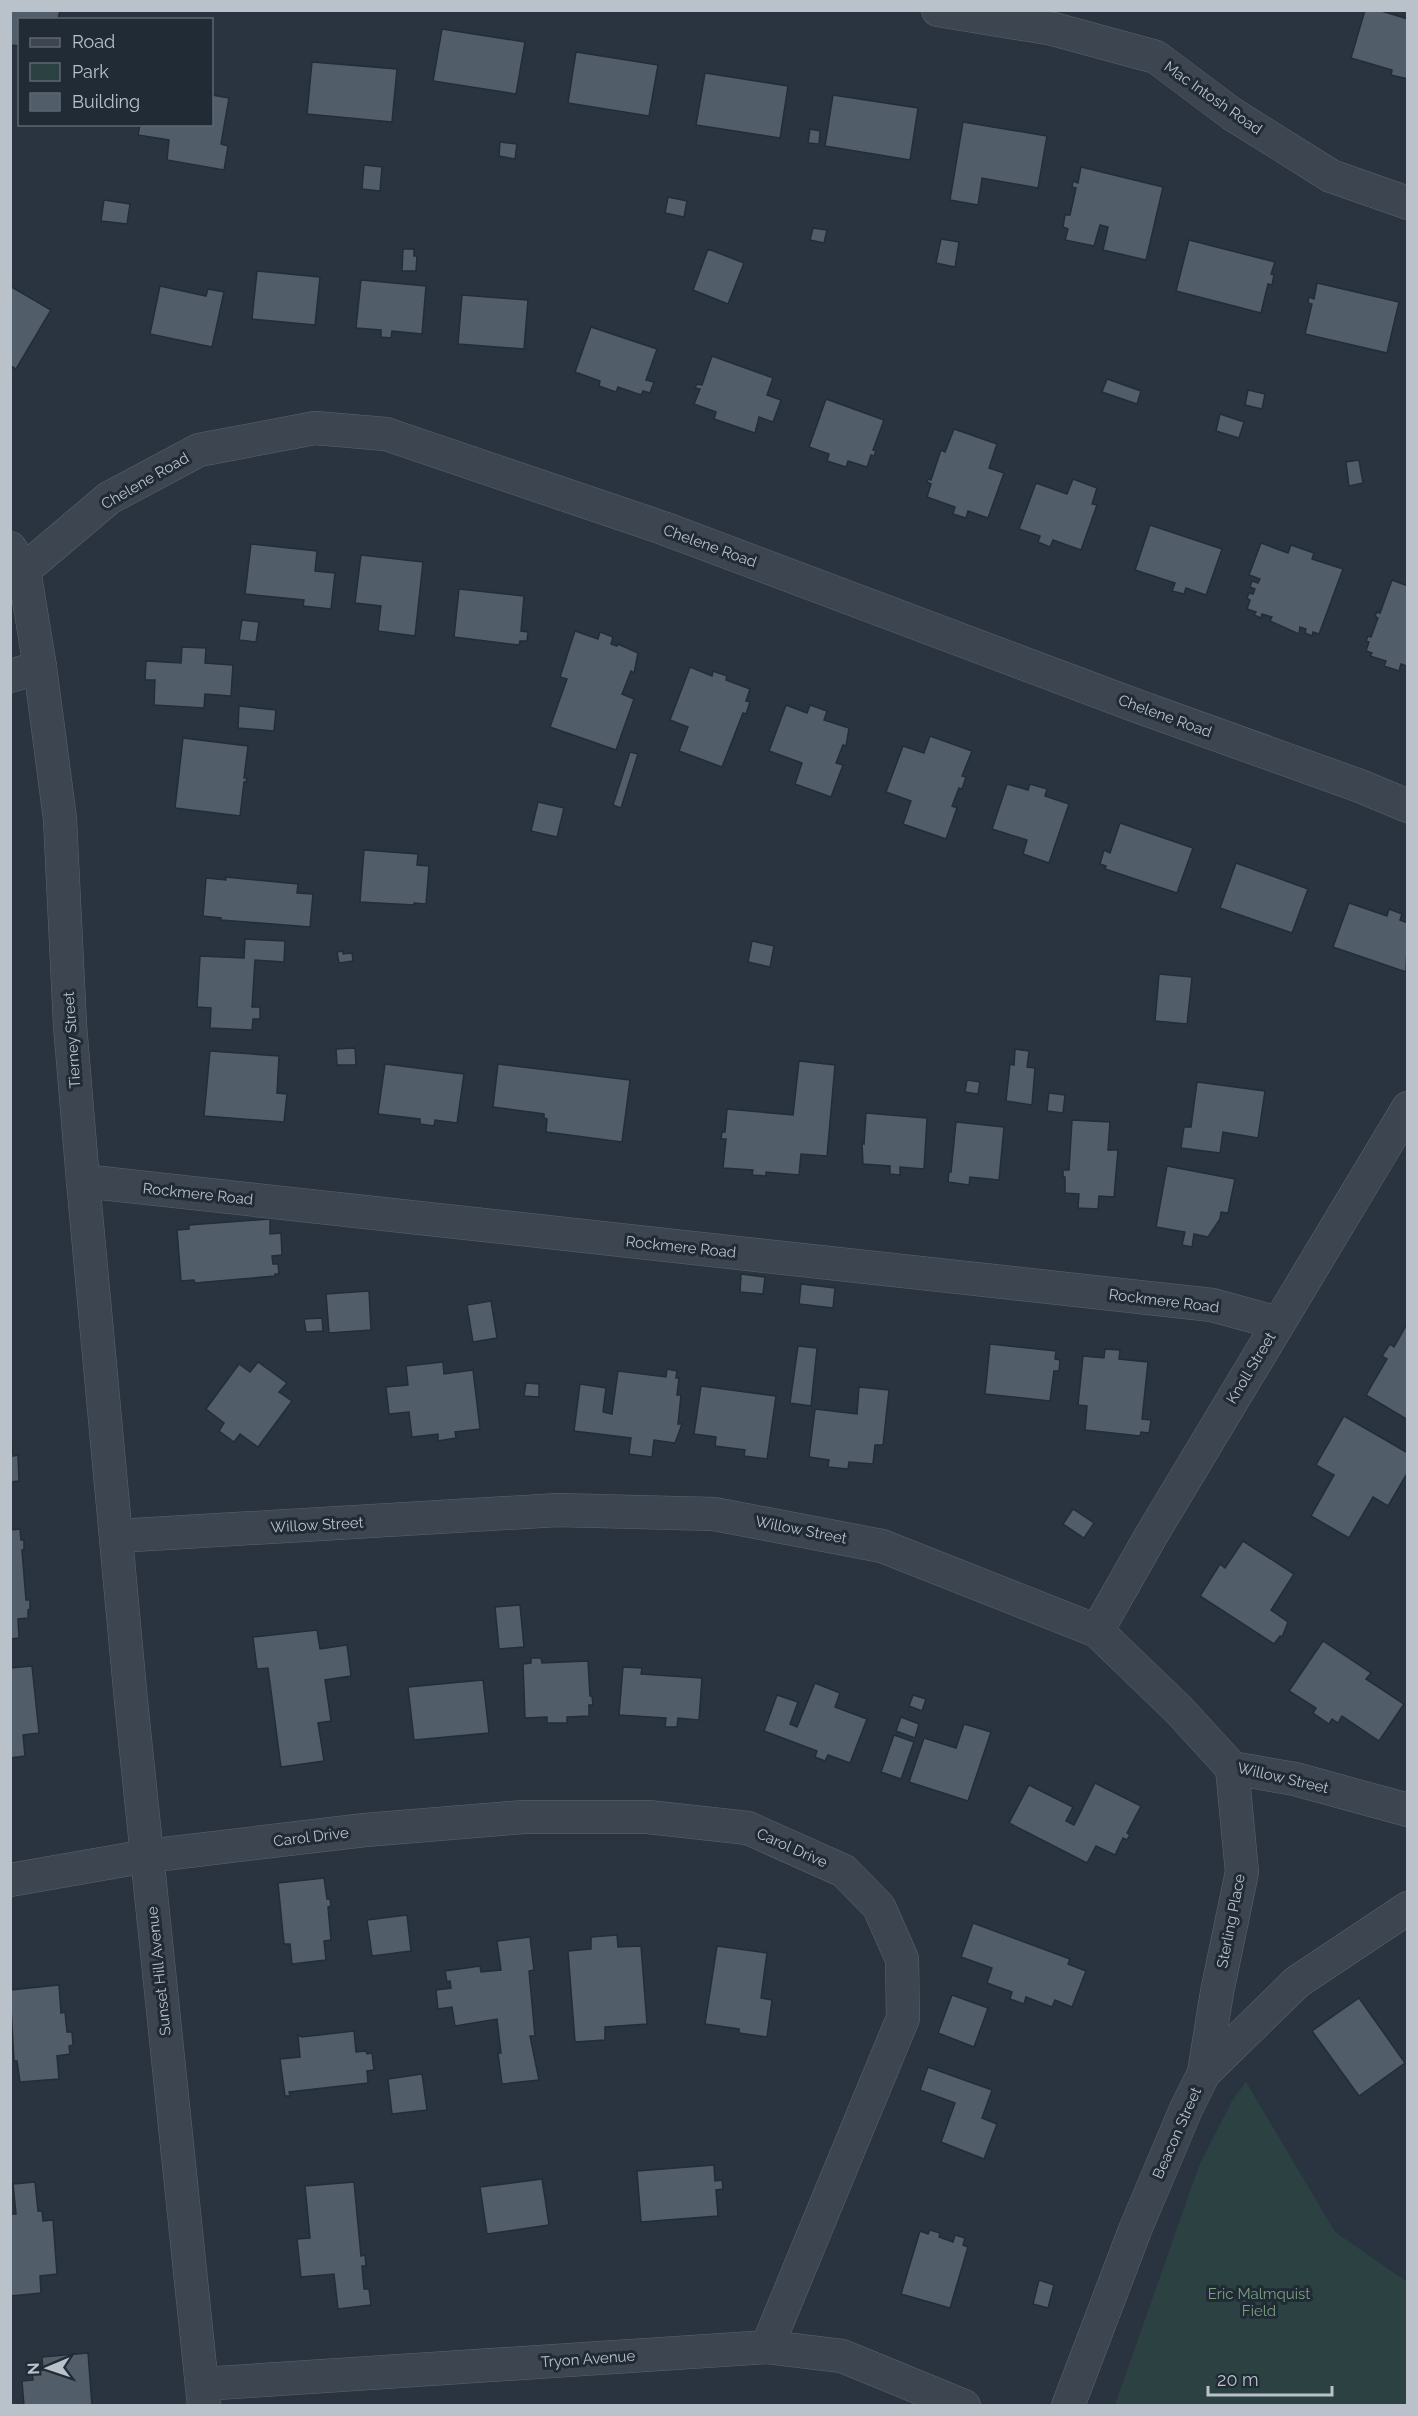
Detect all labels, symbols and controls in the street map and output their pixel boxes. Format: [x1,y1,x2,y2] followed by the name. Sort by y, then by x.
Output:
[18,18,213,126] legend
[72,31,115,52] text: Road
[1161,58,1265,138] street label: Mac Intosh Road
[72,61,109,82] text: Park
[72,91,140,112] text: Building
[98,449,192,513] street label: Chelene Road
[661,521,759,571] street label: Chelene Road
[1116,691,1214,741] street label: Chelene Road
[60,991,84,1089] street label: Tierney Street
[142,1179,254,1209] street label: Rockmere Road
[625,1232,737,1262] street label: Rockmere Road
[1108,1285,1220,1317] street label: Rockmere Road
[1223,1329,1279,1407] street label: Knoll Street
[754,1512,848,1548] street label: Willow Street
[270,1514,364,1536] street label: Willow Street
[1236,1759,1330,1797] street label: Willow Street
[272,1823,350,1851] street label: Carol Drive
[754,1824,830,1872] street label: Carol Drive
[1213,1872,1249,1970] street label: Sterling Place
[143,1905,175,2036] street label: Sunset Hill Avenue
[1149,2084,1205,2182] street label: Beacon Street
[1208,2285,1310,2320] park label: Eric Malmquist Field
[18,2338,78,2398] north arrow
[540,2347,636,2371] street label: Tryon Avenue
[1208,2359,1332,2397] scale bar
[24,2362,43,2375] text: N
[1217,2369,1259,2390] text: 20 m

